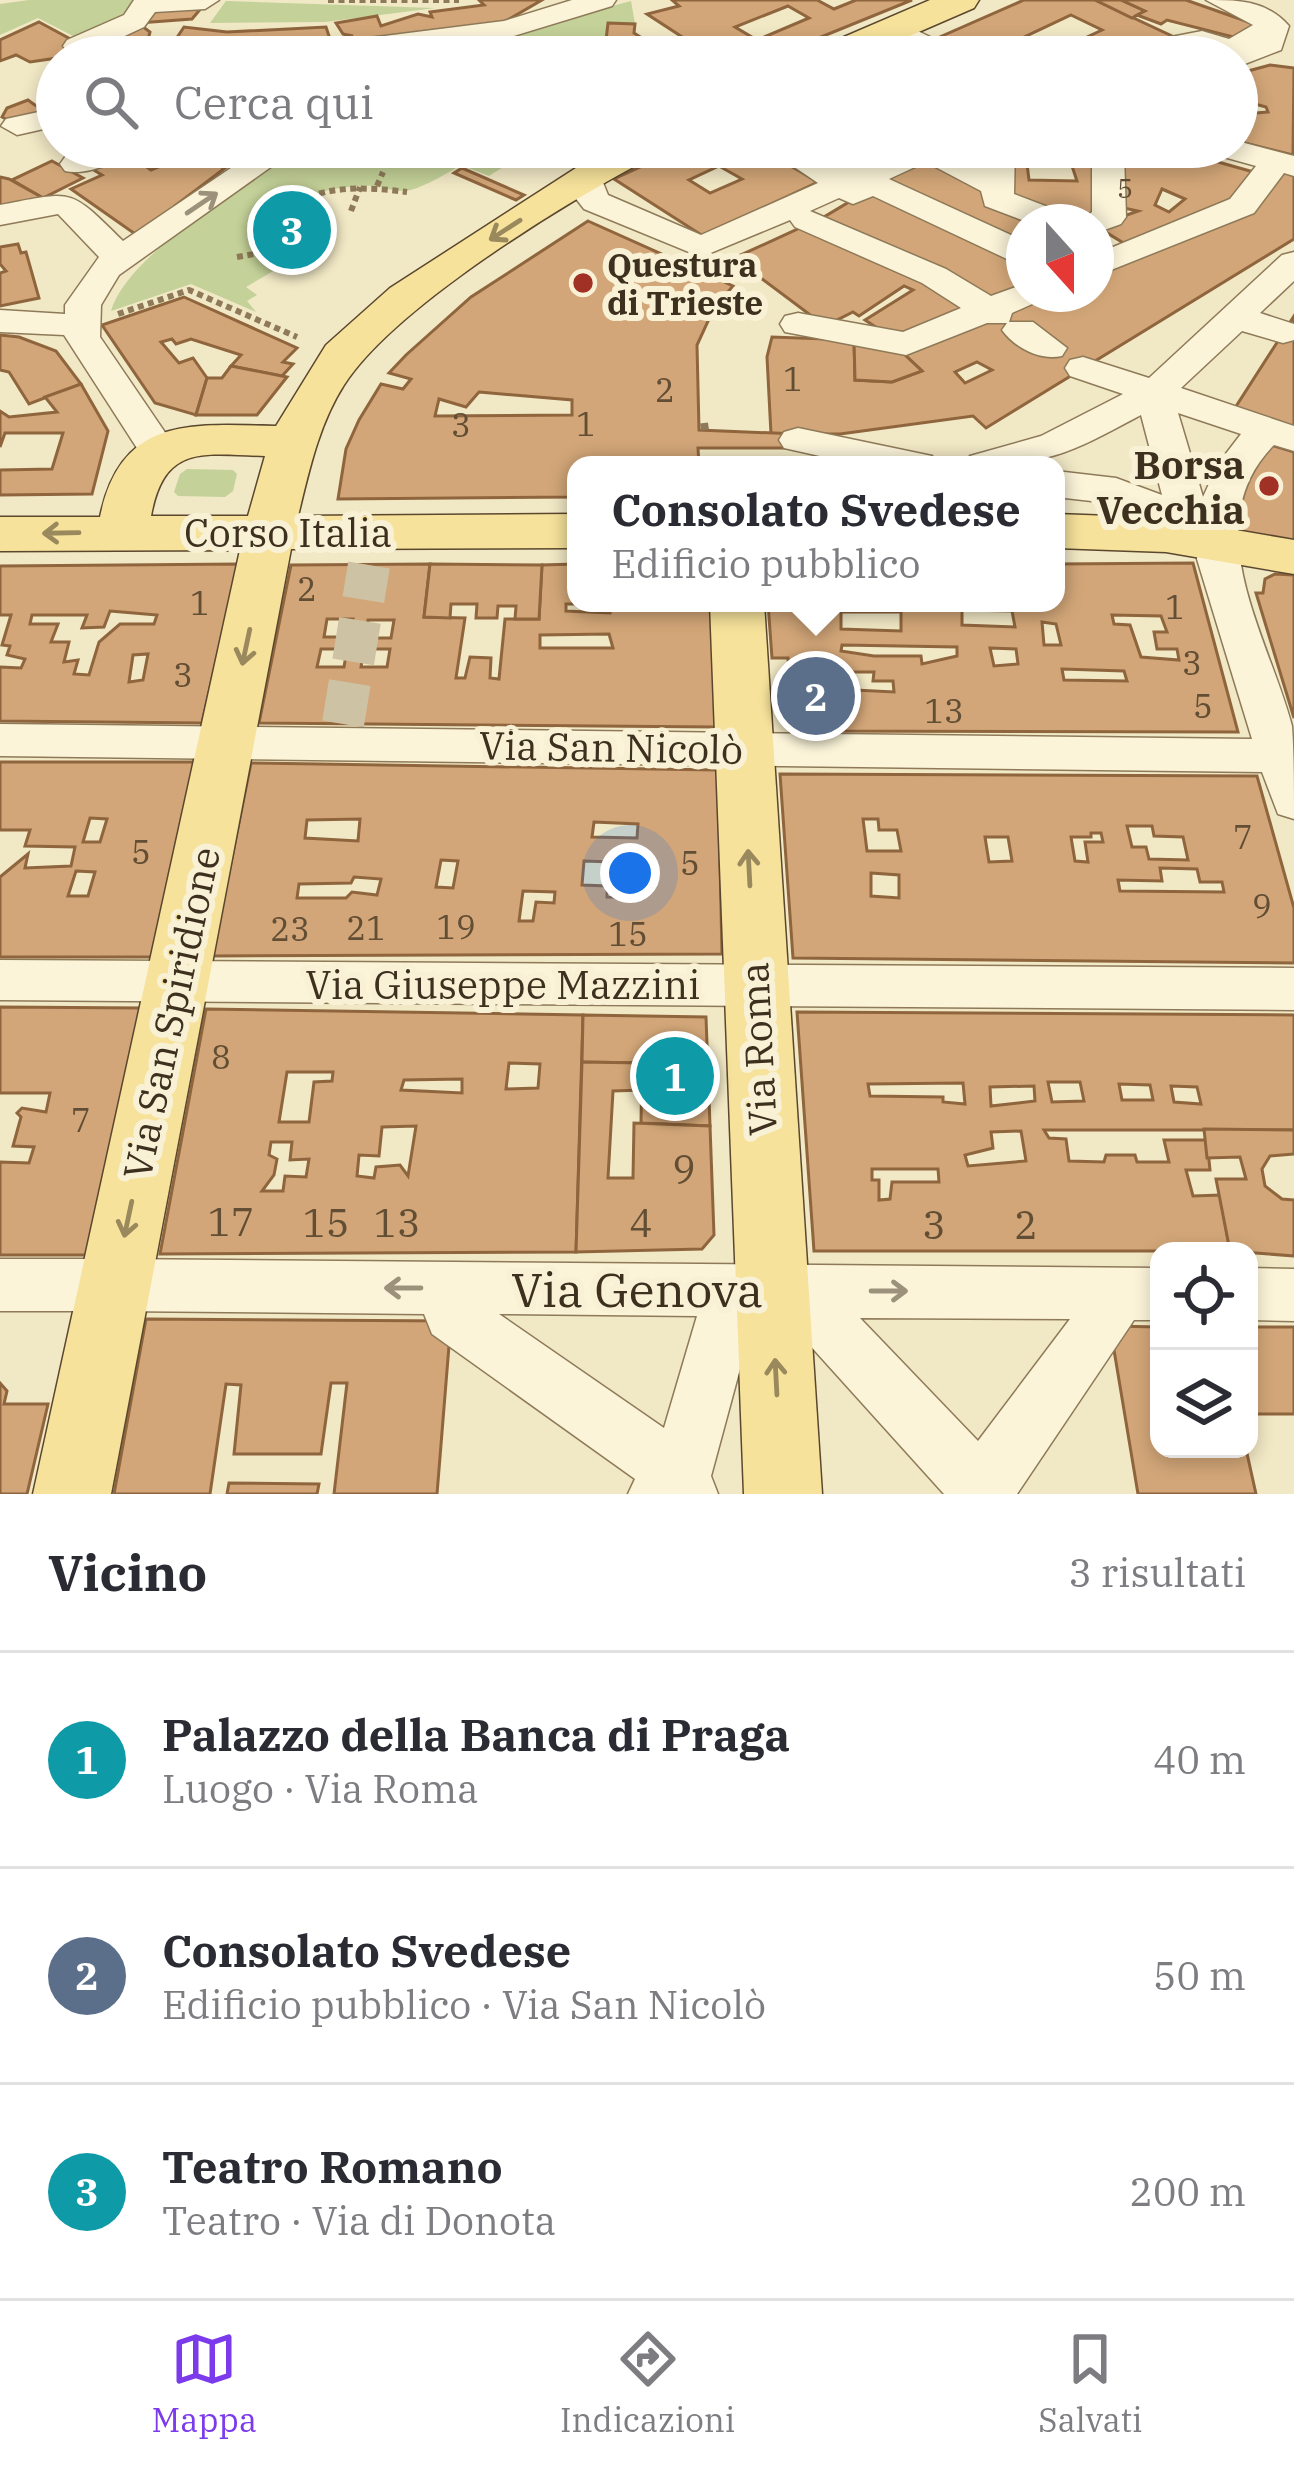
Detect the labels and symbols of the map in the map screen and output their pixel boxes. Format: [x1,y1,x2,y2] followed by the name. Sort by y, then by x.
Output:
[1117,170,1133,205] house number: 5
[253,185,331,275] pin: 3
[184,191,218,216] one-way arrow
[1006,204,1114,312] north arrow
[489,218,523,243] one-way arrow
[607,243,763,324] place label: Questura di Trieste
[570,270,596,296] marker: Questura di Trieste
[783,357,803,400] house number: 1
[655,368,675,411] house number: 2
[576,402,596,445] house number: 1
[451,403,471,446] house number: 3
[1096,439,1245,535] place label: Borsa Vecchia
[1256,473,1282,499] marker: Borsa Vecchia
[184,507,392,558] street label: Corso Italia
[42,522,81,544] one-way arrow
[297,567,317,610] house number: 2
[190,581,210,624] house number: 1
[1165,585,1185,628] house number: 1
[233,627,256,665] one-way arrow
[1182,641,1202,684] house number: 3
[777,651,855,741] pin: 2
[173,653,193,696] house number: 3
[1193,684,1213,727] house number: 5
[924,689,964,732] house number: 13
[479,719,743,775] street label: Via San Nicolò
[1233,815,1253,858] house number: 7
[131,830,151,873] house number: 5
[680,841,700,884] house number: 5
[111,842,231,1184] street label: Via San Spiridione
[600,843,660,903] your location
[737,849,760,888] one-way arrow
[1252,884,1272,927] house number: 9
[436,905,476,948] house number: 19
[346,906,386,949] house number: 21
[270,907,310,950] house number: 23
[608,912,648,955] house number: 15
[306,959,700,1010] street label: Via Giuseppe Mazzini
[728,961,788,1137] street label: Via Roma
[636,1031,714,1121] pin: 1
[211,1035,231,1078] house number: 8
[71,1098,91,1141] house number: 7
[672,1143,696,1194] house number: 9
[208,1196,254,1247] house number: 17
[303,1197,349,1248] house number: 15
[374,1197,420,1248] house number: 13
[629,1197,653,1248] house number: 4
[922,1199,946,1250] house number: 3
[1014,1199,1038,1250] house number: 2
[116,1200,139,1238] one-way arrow
[511,1258,763,1320] street label: Via Genova
[384,1276,423,1299] one-way arrow
[869,1280,908,1302] one-way arrow
[764,1358,787,1397] one-way arrow

